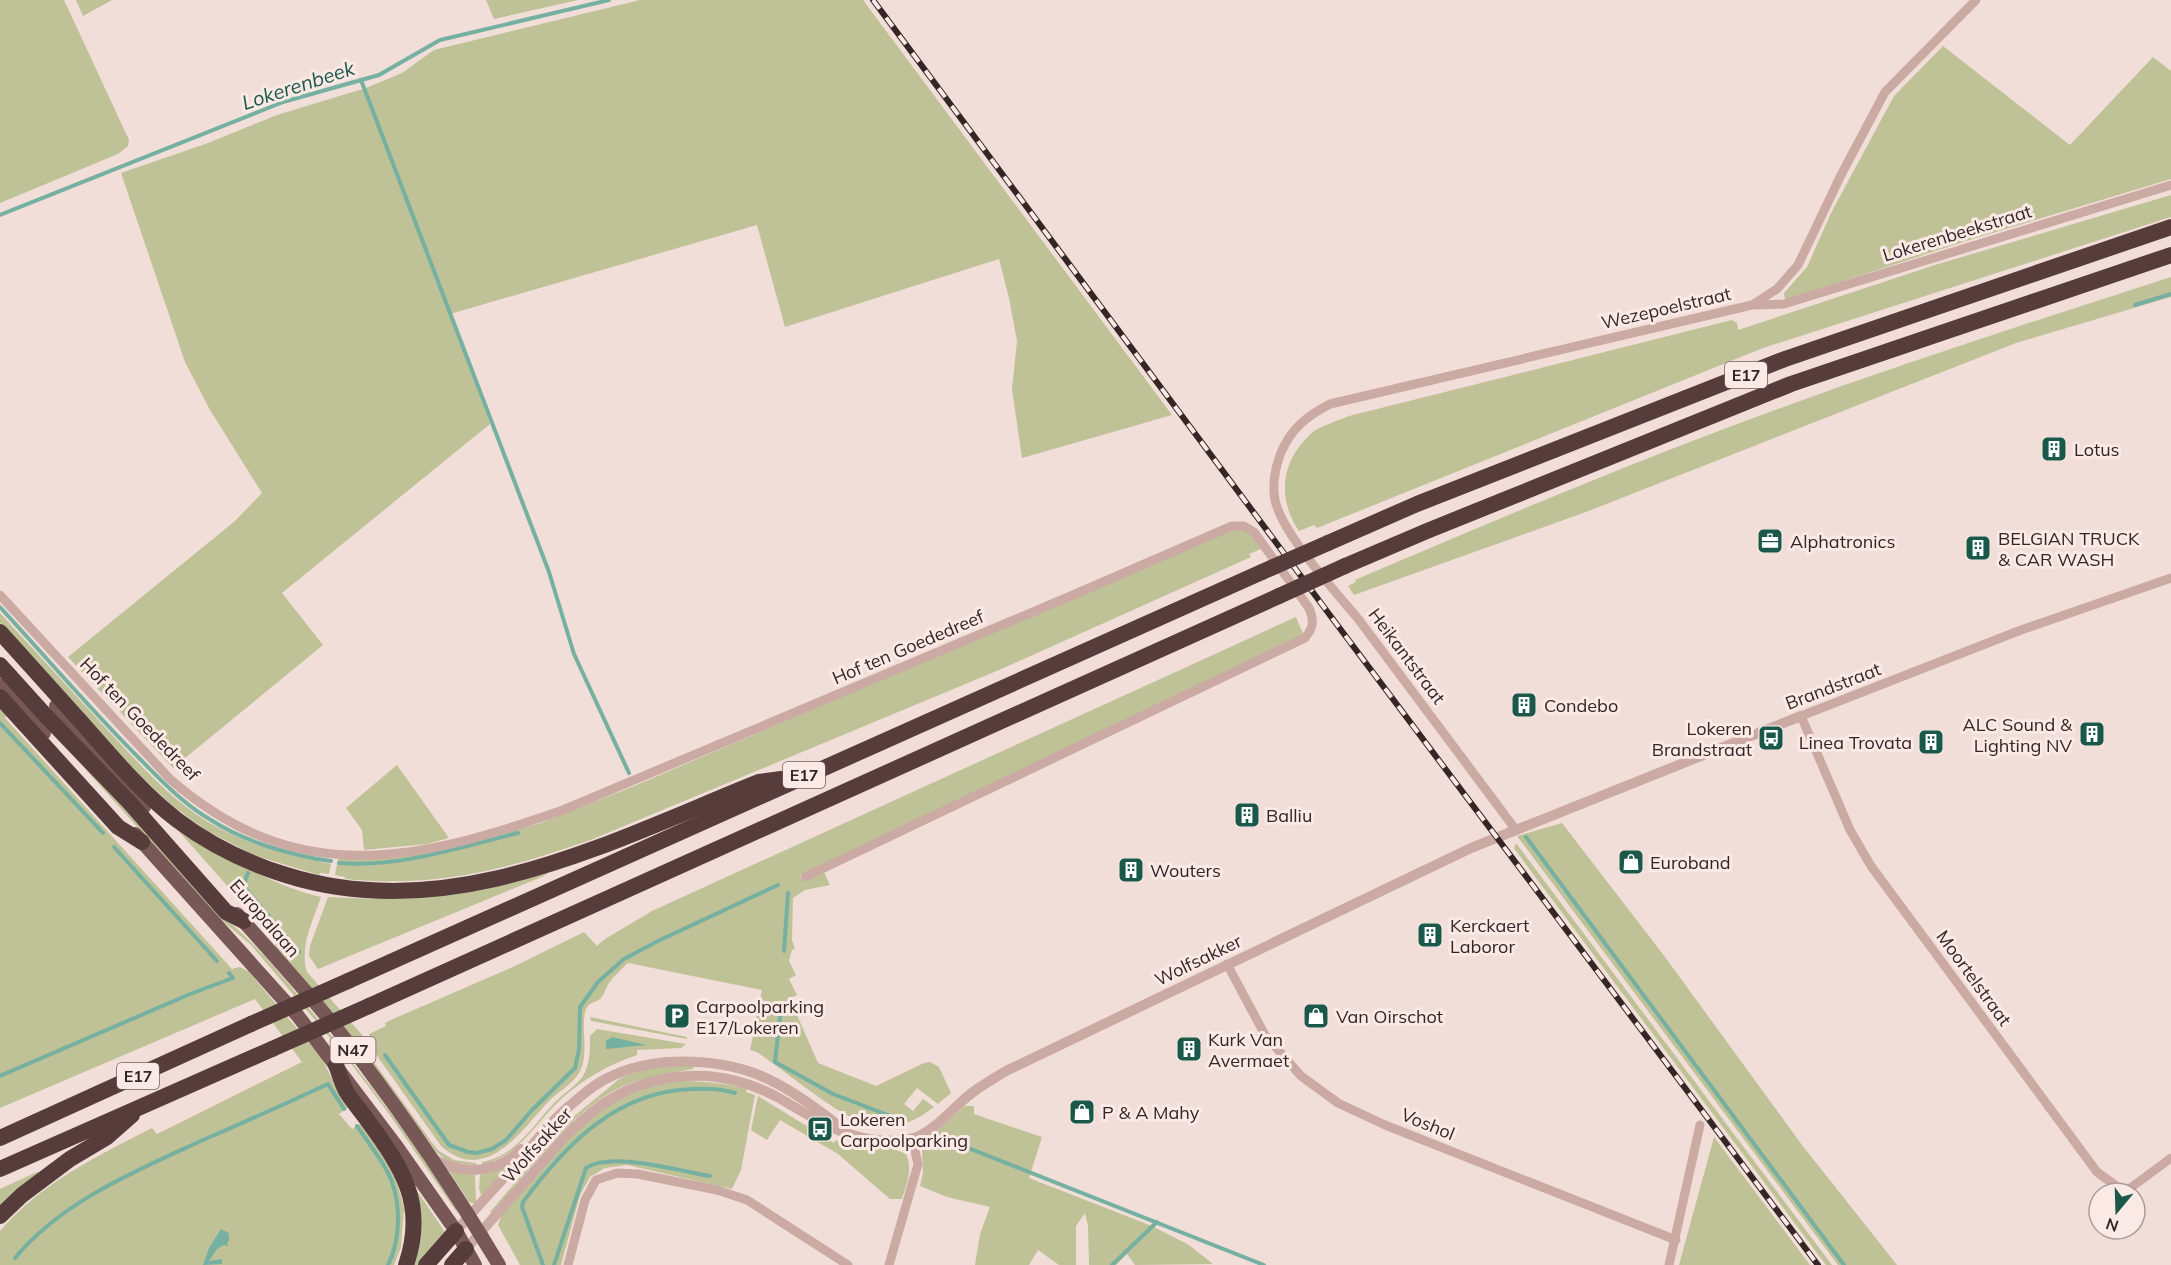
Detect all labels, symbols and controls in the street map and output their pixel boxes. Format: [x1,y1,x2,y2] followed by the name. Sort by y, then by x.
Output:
[239,55,358,115] water label: Lokerenbeek
[1880,199,2034,267] street label: Lokerenbeekstraat
[1599,282,1733,334] street label: Wezepoelstraat
[1725,362,1767,388] road number: E17
[2039,434,2069,464] building icon: Lotus
[2074,438,2120,461] place label: Lotus
[1755,526,1785,556] office icon: Alphatronics
[1998,527,2140,571] place label: BELGIAN TRUCK & CAR WASH
[1790,530,1895,553] place label: Alphatronics
[1963,533,1993,563] building icon: BELGIAN TRUCK & CAR WASH
[1363,603,1451,709] street label: Heikantstraat
[829,604,988,689] street label: Hof ten Goededreef
[75,652,205,786] street label: Hof ten Goededreef
[1782,657,1884,715] street label: Brandstraat
[1509,690,1539,720] building icon: Condebo
[1544,694,1618,717] place label: Condebo
[1963,713,2073,757] place label: ALC Sound & Lighting NV
[1652,717,1752,761] place label: Lokeren Brandstraat
[2077,719,2107,749] building icon: ALC Sound & Lighting NV
[1756,723,1786,753] bus stop icon: Lokeren Brandstraat
[1916,727,1946,757] building icon: Linea Trovata
[1799,731,1912,754] place label: Linea Trovata
[783,762,825,788] road number: E17
[1232,800,1262,830] building icon: Balliu
[1266,804,1312,827] place label: Balliu
[1616,847,1646,877] shop icon: Euroband
[1650,851,1731,874] place label: Euroband
[1116,855,1146,885] building icon: Wouters
[1150,859,1221,882] place label: Wouters
[225,874,305,962] street label: Europalaan
[1450,914,1529,958] place label: Kerckaert Laboror
[1415,920,1445,950] building icon: Kerckaert Laboror
[1932,926,2016,1030] street label: Moortelstraat
[1151,929,1246,991] street label: Wolfsakker
[696,995,824,1039] place label: Carpoolparking E17/Lokeren
[662,1001,692,1031] parking icon: Carpoolparking E17/Lokeren
[1301,1001,1331,1031] shop icon: Van Oirschot
[1336,1005,1443,1028] place label: Van Oirschot
[1208,1028,1289,1072] place label: Kurk Van Avermaet
[1174,1034,1204,1064] building icon: Kurk Van Avermaet
[330,1037,376,1063] road number: N47
[117,1063,159,1089] road number: E17
[1067,1097,1097,1127] shop icon: P & A Mahy
[1102,1101,1200,1124] place label: P & A Mahy
[497,1102,577,1188] street label: Wolfsakker
[1398,1103,1458,1145] street label: Voshol
[840,1108,968,1152] place label: Lokeren Carpoolparking
[805,1114,835,1144] bus stop icon: Lokeren Carpoolparking
[2087,1181,2147,1241] north arrow
[2103,1214,2121,1237] text: N

